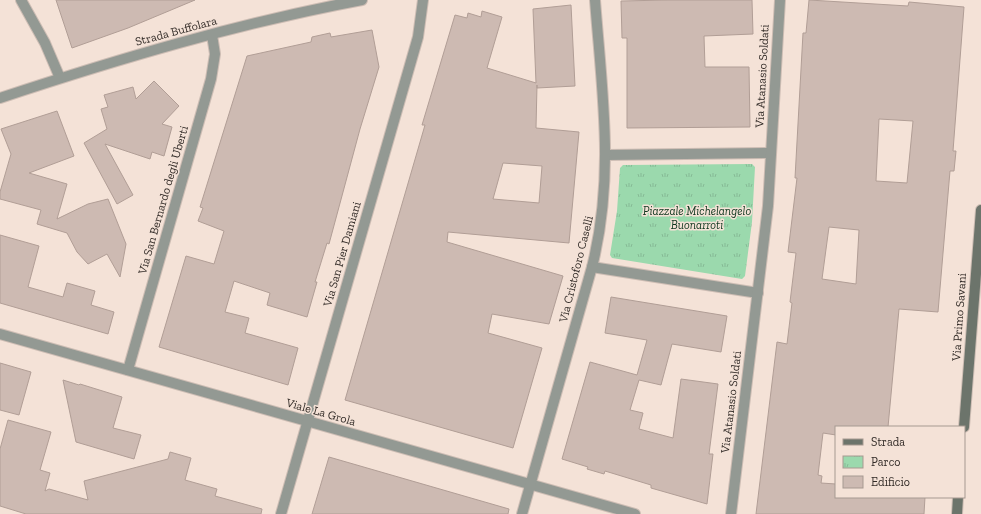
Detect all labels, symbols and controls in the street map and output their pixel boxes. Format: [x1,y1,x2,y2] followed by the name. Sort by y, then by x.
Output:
[134,13,219,49] street label: Strada Buffolara
[752,24,772,129] street label: Via Atanasio Soldati
[135,123,191,277] street label: Via San Bernardo degli Uberti
[320,199,364,309] street label: Via San Pier Damiani
[643,204,751,232] park label: Piazzale Michelangelo Buonarroti
[556,214,596,325] street label: Via Cristoforo Caselli
[949,272,969,362] street label: Via Primo Savani
[718,349,744,455] street label: Via Atanasio Soldati
[284,395,358,429] street label: Viale La Grola
[835,426,965,498] legend
[871,435,905,449] text: Strada
[871,455,900,469] text: Parco
[871,475,910,489] text: Edificio

